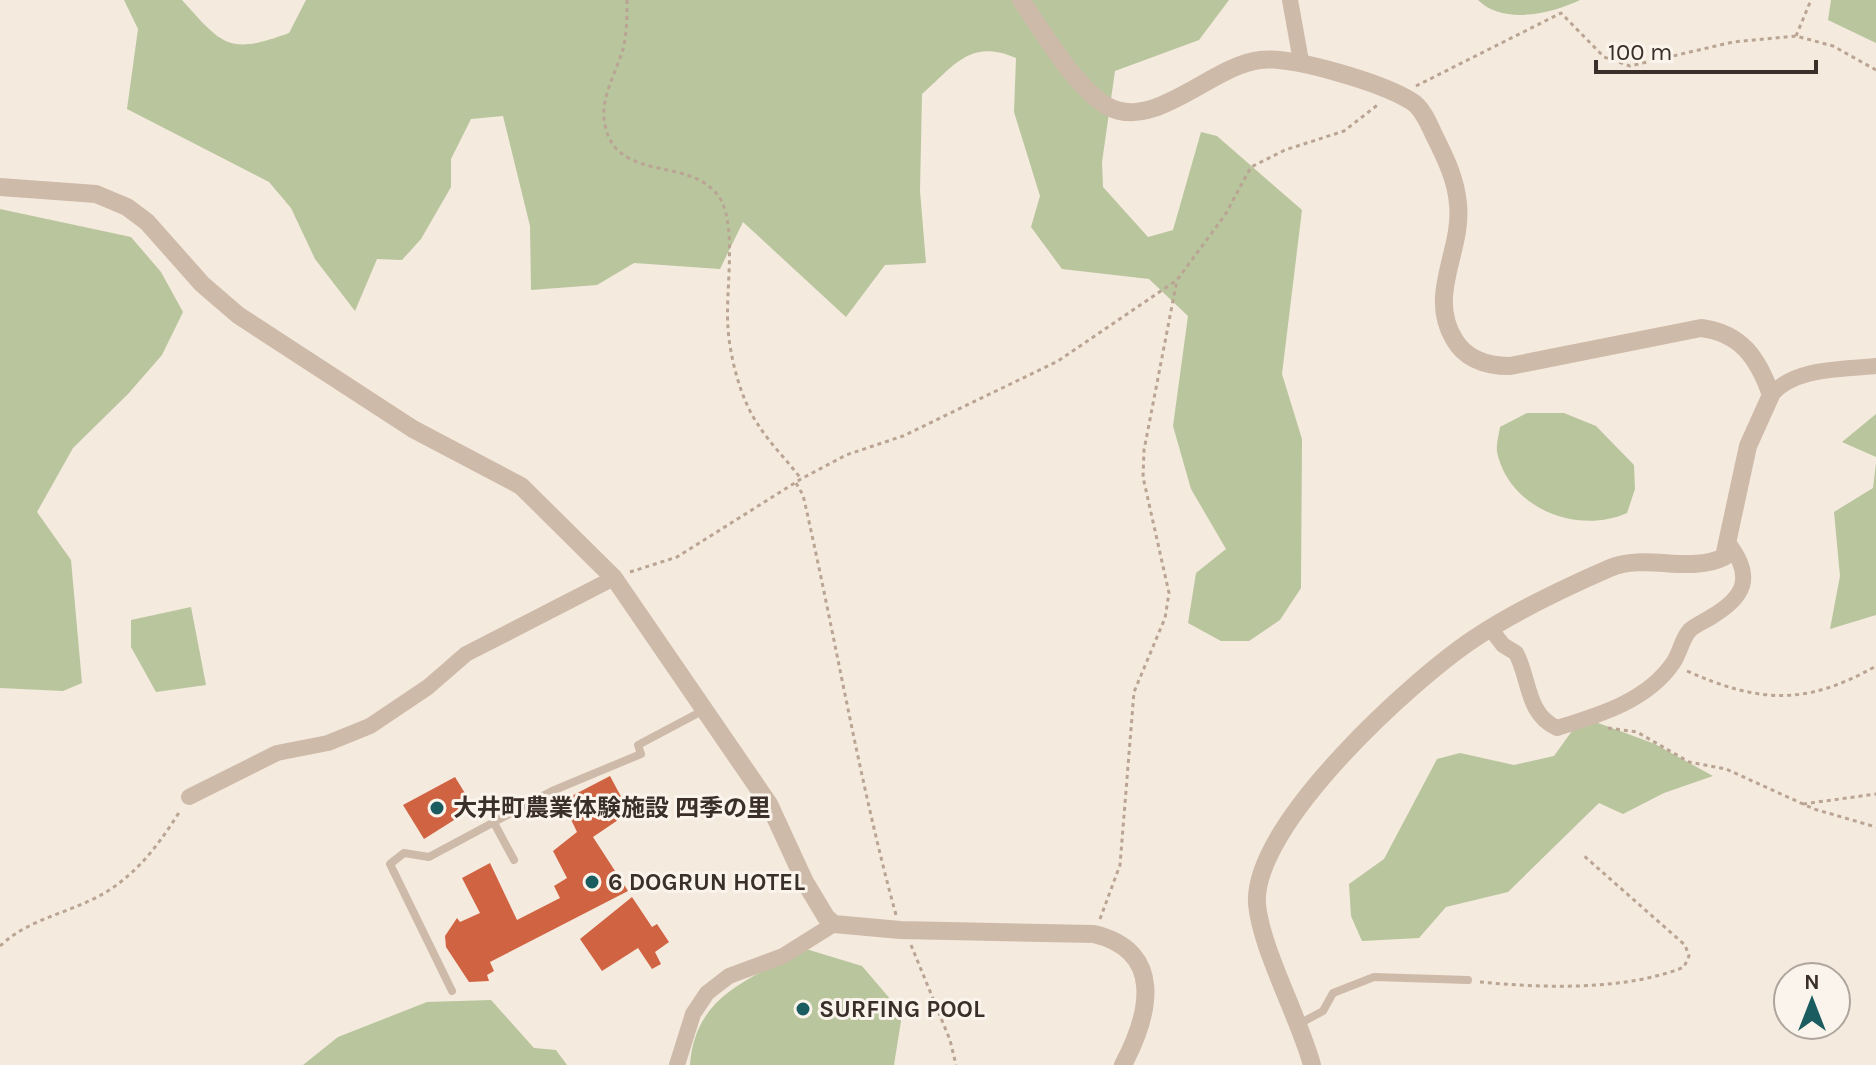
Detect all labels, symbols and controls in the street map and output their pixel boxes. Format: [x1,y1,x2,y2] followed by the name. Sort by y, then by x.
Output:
[1596,24,1816,74] scale bar
[1608,38,1673,66] text: 100 m
[453,794,771,822] place label: 大井町農業体験施設 四季の里
[428,799,446,817] marker: 大井町農業体験施設 四季の里
[608,868,805,896] place label: 6 DOGRUN HOTEL
[583,873,601,891] marker: 6 DOGRUN HOTEL
[1772,961,1852,1041] north arrow
[1804,969,1820,995] text: N
[819,995,985,1023] place label: SURFING POOL
[794,1000,812,1018] marker: SURFING POOL

